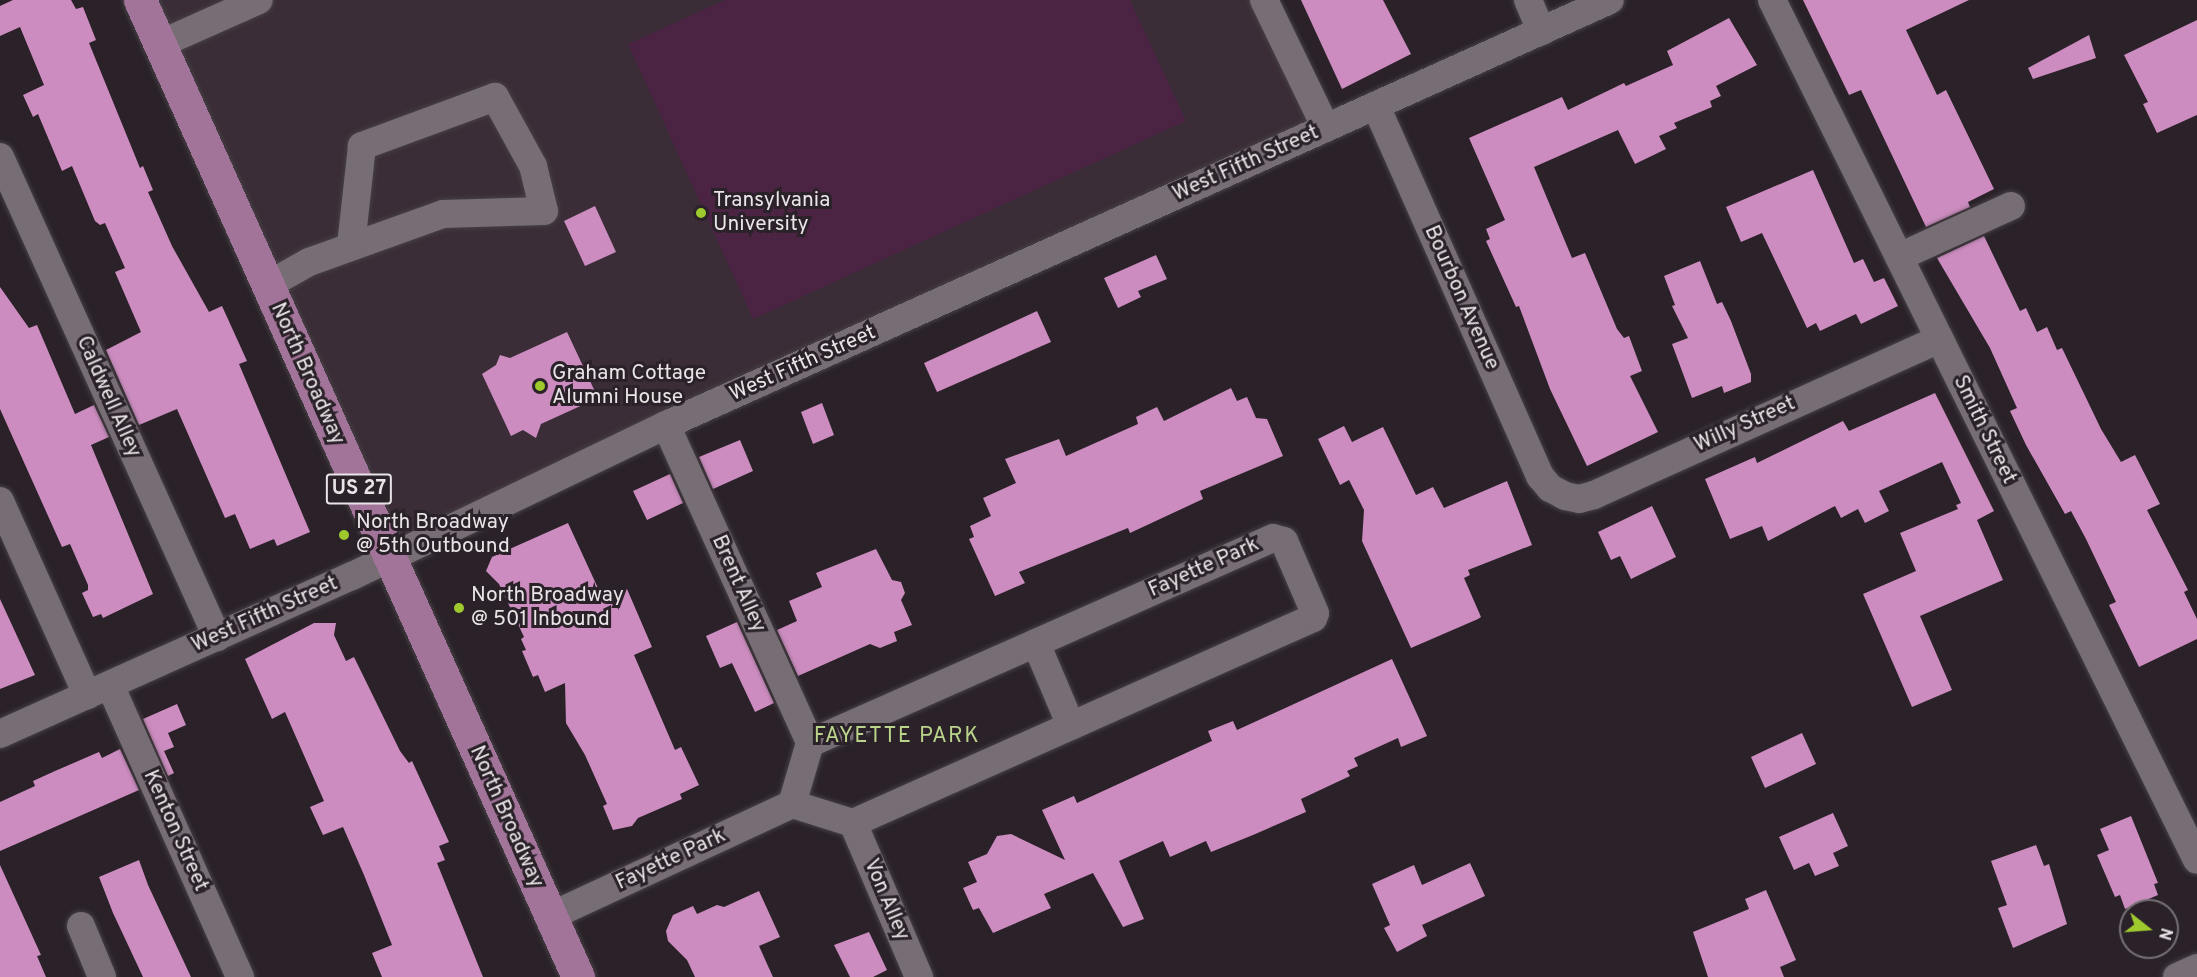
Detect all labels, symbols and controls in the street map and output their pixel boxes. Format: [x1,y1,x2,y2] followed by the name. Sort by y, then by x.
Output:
[1169,121,1323,207] street label: West Fifth Street
[713,188,830,238] place label: Transylvania University
[694,206,708,220] marker: Transylvania University
[1418,221,1504,375] street label: Bourbon Avenue
[264,299,350,449] street label: North Broadway
[726,321,880,407] street label: West Fifth Street
[70,332,146,462] street label: Caldwell Alley
[552,361,706,411] place label: Graham Cottage Alumni House
[1947,372,2021,488] street label: Smith Street
[533,379,547,393] marker: Graham Cottage Alumni House
[1691,392,1799,458] street label: Willy Street
[324,472,394,506] road number: US 27
[356,510,510,560] place label: North Broadway @ 5th Outbound
[337,528,351,542] marker: North Broadway @ 5th Outbound
[705,531,771,637] street label: Brent Alley
[1145,532,1263,604] street label: Fayette Park
[188,572,342,658] street label: West Fifth Street
[471,583,624,633] place label: North Broadway @ 501 Inbound
[452,601,466,615] marker: North Broadway @ 501 Inbound
[814,724,980,750] district label: FAYETTE PARK
[463,742,549,892] street label: North Broadway
[137,766,213,896] street label: Kenton Street
[612,824,730,896] street label: Fayette Park
[857,855,915,945] street label: Von Alley
[2119,899,2179,959] north arrow
[2153,925,2176,942] text: N

